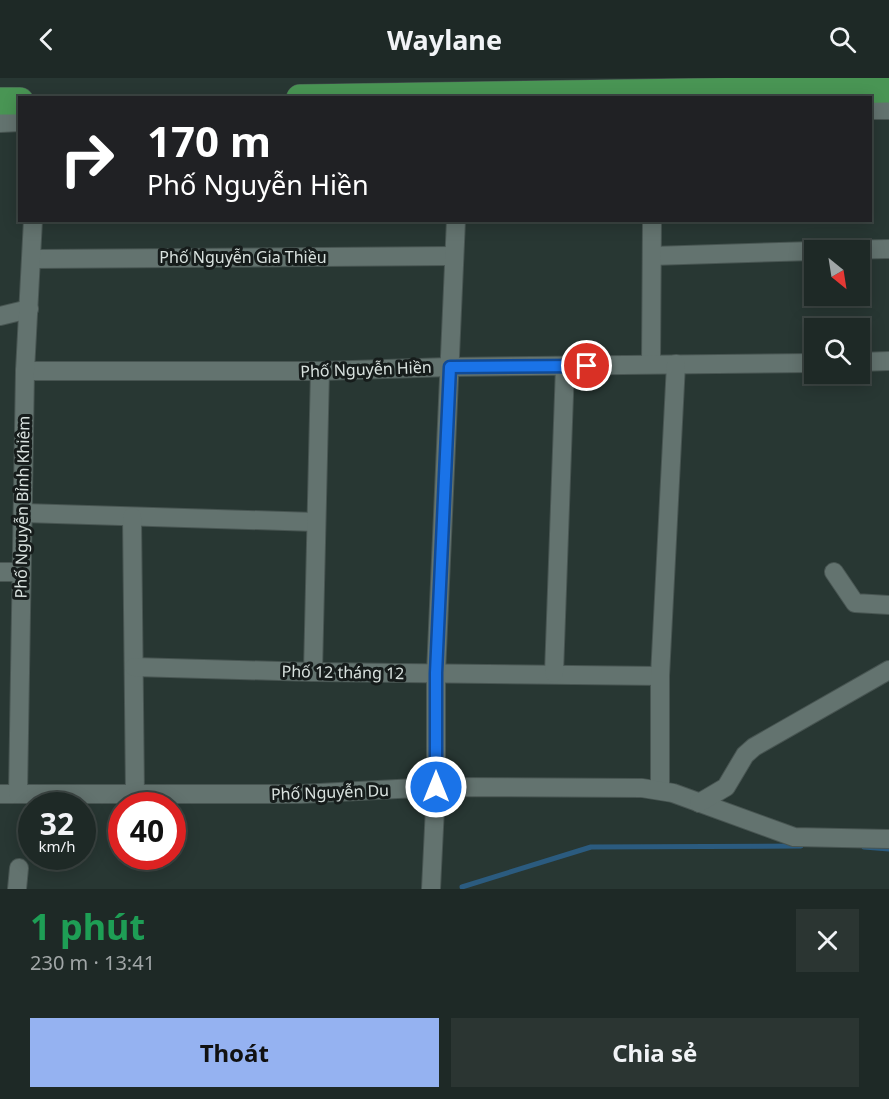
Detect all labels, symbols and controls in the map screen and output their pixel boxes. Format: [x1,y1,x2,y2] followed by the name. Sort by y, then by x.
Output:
[387,21,502,58] text: Waylane
[30,23,63,56] icon: back
[826,23,859,56] icon: search
[147,112,271,169] text: 170 m
[48,120,126,198] icon: right
[147,166,369,203] text: Phố Nguyễn Hiền
[804,240,870,306] north arrow
[804,240,870,384] map controls
[159,246,327,268] street label: Phố Nguyễn Gia Thiều
[804,318,870,384] button: search
[561,340,612,391] pin
[570,349,603,382] icon: arrive
[300,356,432,382] street label: Phố Nguyễn Hiền
[9,415,35,599] street label: Phố Nguyễn Bỉnh Khiêm
[281,660,405,684] street label: Phố 12 tháng 12
[404,755,468,819] position arrow
[271,779,389,805] street label: Phố Nguyễn Du
[108,792,186,870] speed limit sign: 40
[40,803,74,844] text: 32
[39,836,75,856] text: km/h
[30,902,145,951] text: 1 phút
[796,909,859,972] button: close
[30,949,155,976] text: 230 m · 13:41
[30,1018,439,1087] button: Thoát
[451,1018,859,1087] button: Chia sẻ

